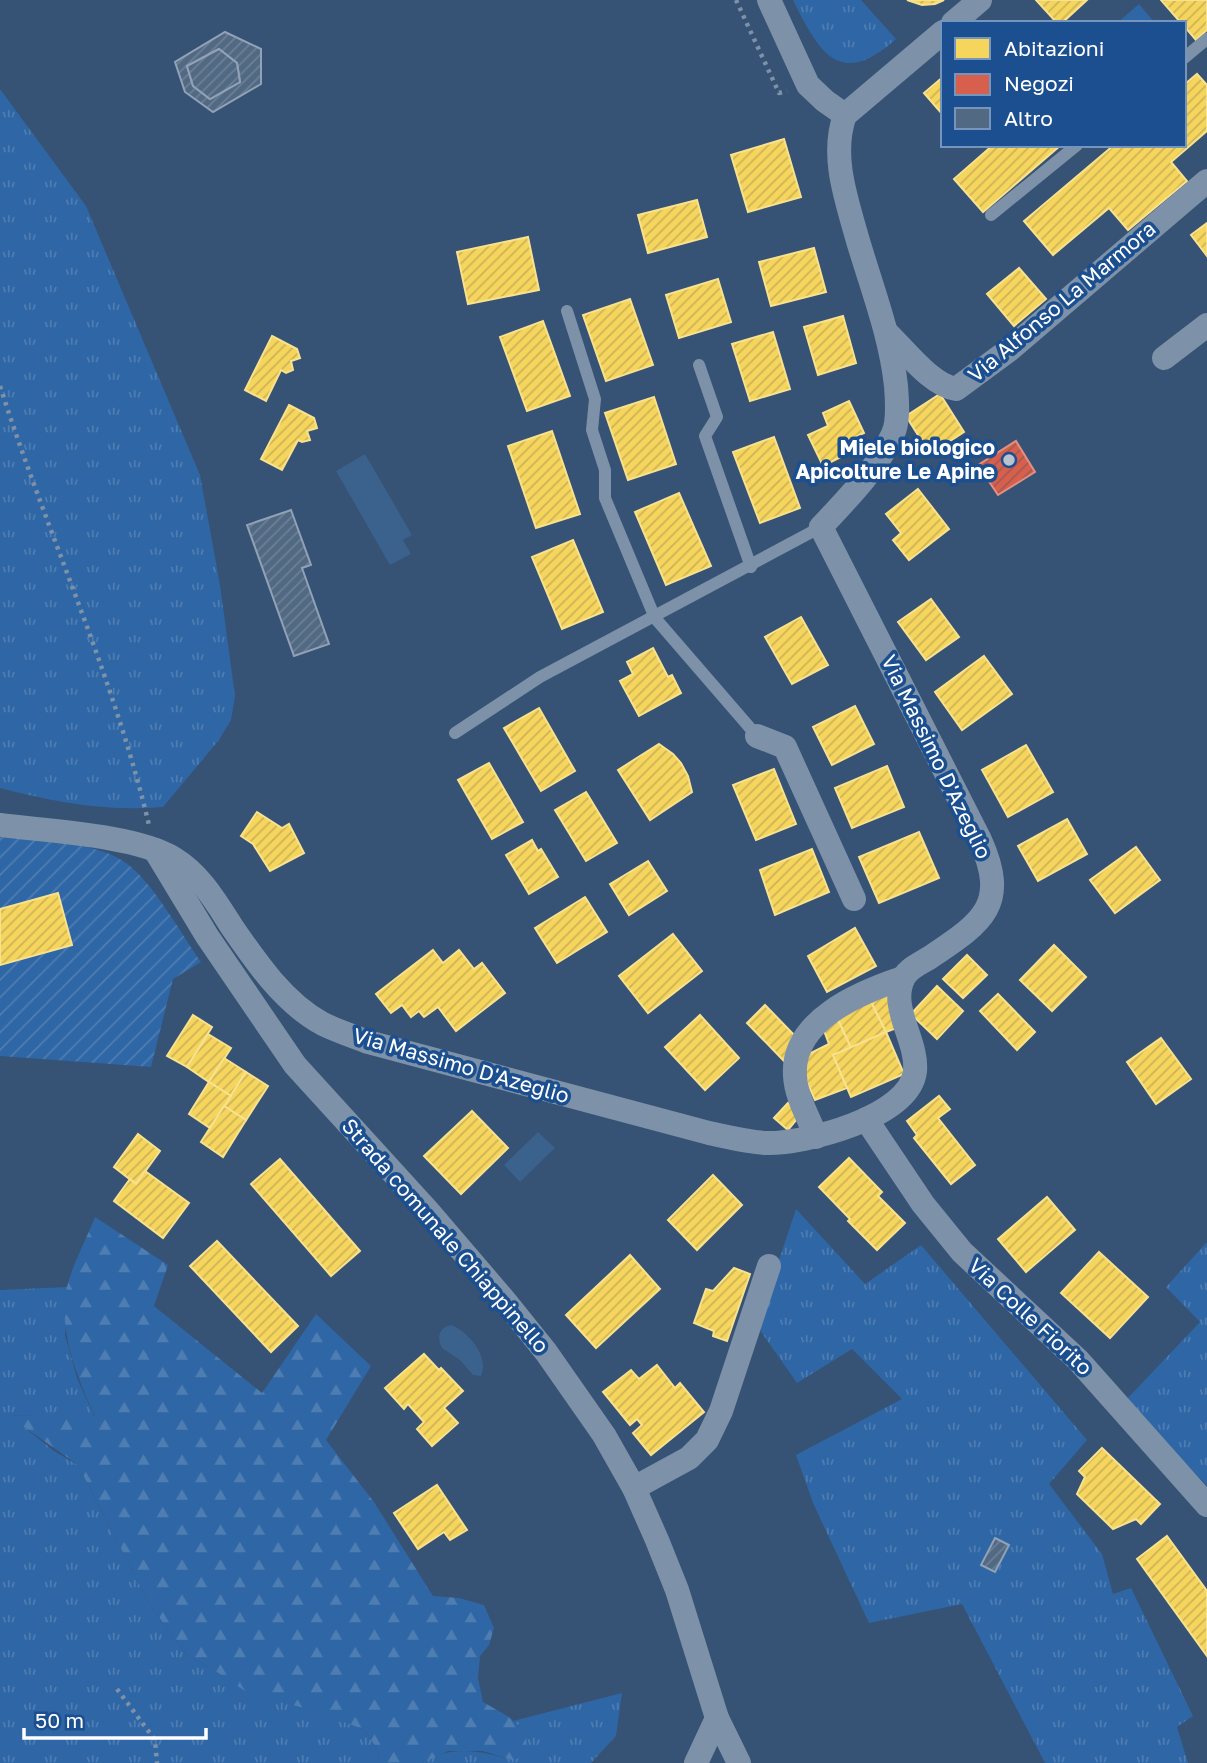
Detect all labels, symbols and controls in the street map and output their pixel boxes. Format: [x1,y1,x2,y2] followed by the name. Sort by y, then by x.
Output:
[941,21,1186,147] legend
[1004,35,1104,61] text: Abitazioni
[1004,70,1074,96] text: Negozi
[1004,105,1053,131] text: Altro
[962,215,1161,387] street label: Via Alfonso La Marmora
[795,434,995,484] place label: Miele biologico Apicolture Le Apine
[1001,452,1017,468] marker: Miele biologico Apicolture Le Apine
[876,650,998,863] street label: Via Massimo D'Azeglio
[350,1022,572,1108] street label: Via Massimo D'Azeglio
[337,1113,555,1358] street label: Strada comunale Chiappinello
[963,1252,1098,1380] street label: Via Colle Fiorito
[24,1696,206,1740] scale bar
[35,1707,84,1733] text: 50 m

